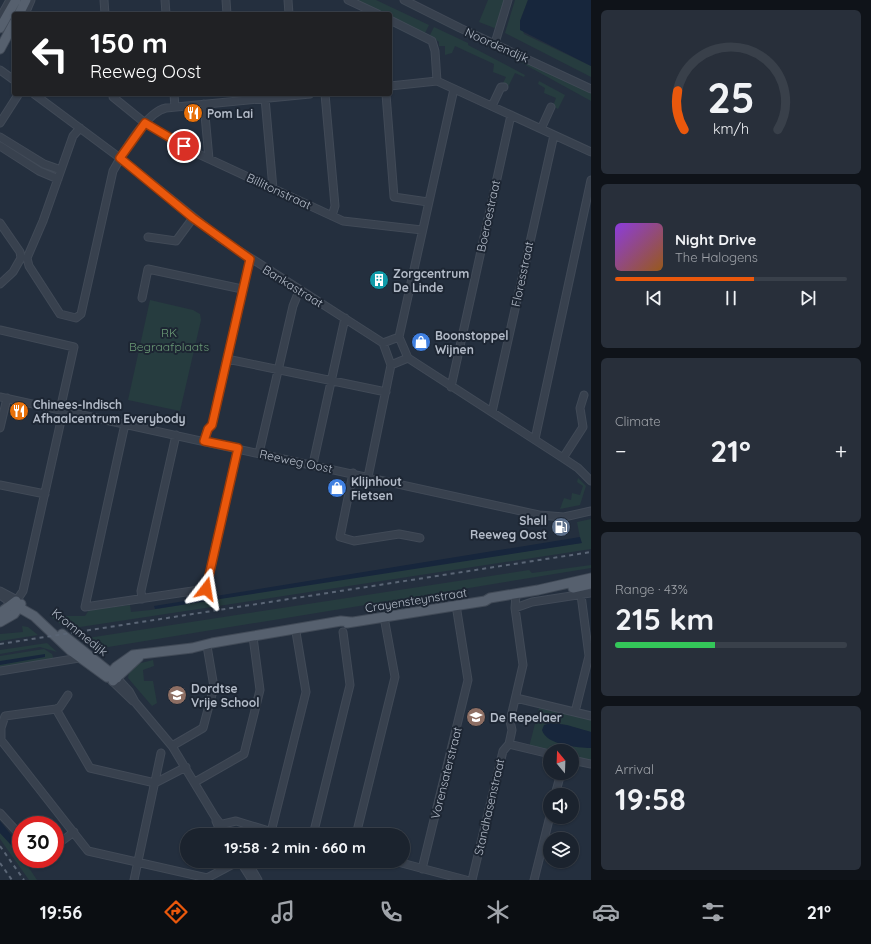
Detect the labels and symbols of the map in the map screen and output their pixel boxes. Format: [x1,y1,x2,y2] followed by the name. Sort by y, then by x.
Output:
[463,24,531,66] street label: Noordendijk
[182,102,204,124] restaurant icon: Pom Lai
[207,106,253,121] place label: Pom Lai
[167,129,201,163] pin
[244,170,314,212] street label: Billitonstraat
[473,179,503,253] street label: Boeroestraat
[508,240,536,308] street label: Floresstraat
[260,261,326,311] street label: Bankastraat
[393,266,469,295] place label: Zorgcentrum De Linde
[368,269,390,291] building icon: Zorgcentrum De Linde
[129,325,209,354] park label: RK Begraafplaats
[435,328,509,357] place label: Boonstoppel Wijnen
[410,331,432,353] shop icon: Boonstoppel Wijnen
[33,397,186,426] place label: Chinees-Indisch Afhaalcentrum Everybody
[8,400,30,422] restaurant icon: Chinees-Indisch Afhaalcentrum Everybody
[258,446,334,476] street label: Reeweg Oost
[351,474,402,503] place label: Klijnhout Fietsen
[326,477,348,499] shop icon: Klijnhout Fietsen
[470,513,547,542] place label: Shell Reeweg Oost
[550,516,572,538] fuel station icon: Shell Reeweg Oost
[185,568,227,610] position arrow
[364,585,468,615] street label: Crayensteynstraat
[49,605,111,659] street label: Krommedijk
[191,681,259,710] place label: Dordtse Vrije School
[166,684,188,706] school or university icon: Dordtse Vrije School
[465,706,487,728] school or university icon: De Repelaer
[490,710,562,725] place label: De Repelaer
[427,725,465,821] street label: Vorensaterstraat
[543,744,579,780] north arrow
[471,757,507,857] street label: Standhasenstraat
[12,816,64,868] speed limit sign: 30

